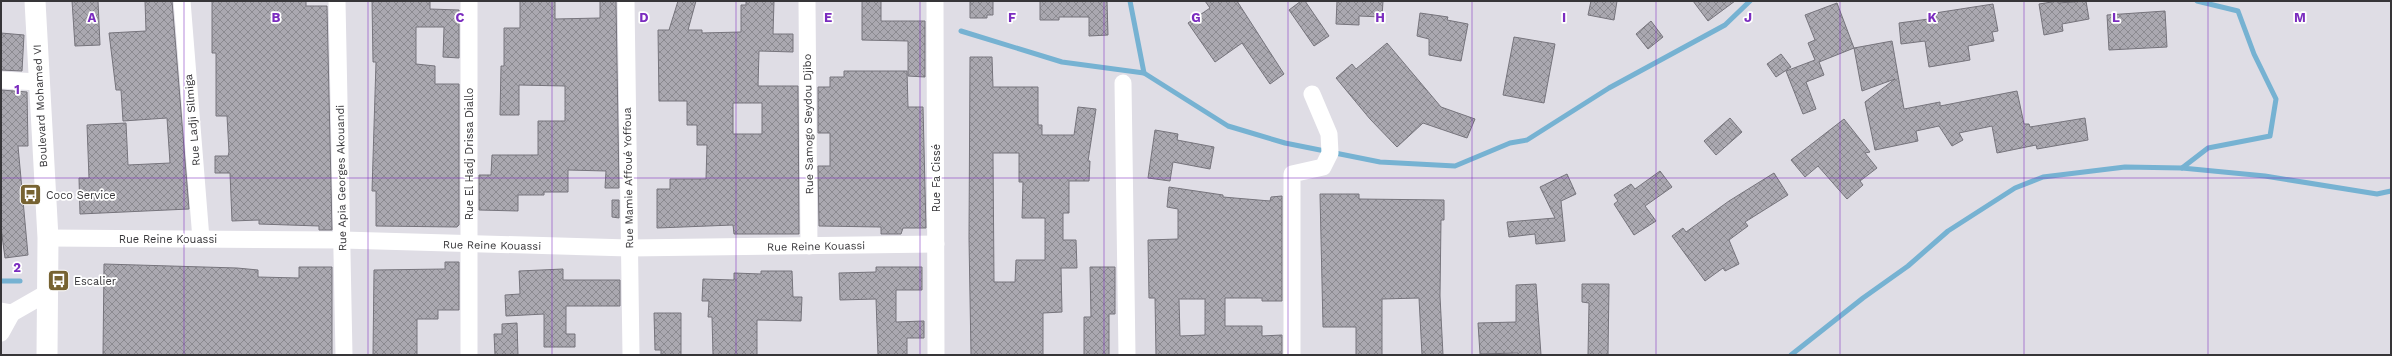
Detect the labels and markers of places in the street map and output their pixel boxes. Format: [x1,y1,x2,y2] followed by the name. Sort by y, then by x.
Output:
[17,182,43,208] bus stop icon: Coco Service
[46,189,116,202] place label: Coco Service
[45,268,71,294] bus stop icon: Escalier
[74,275,117,288] place label: Escalier

